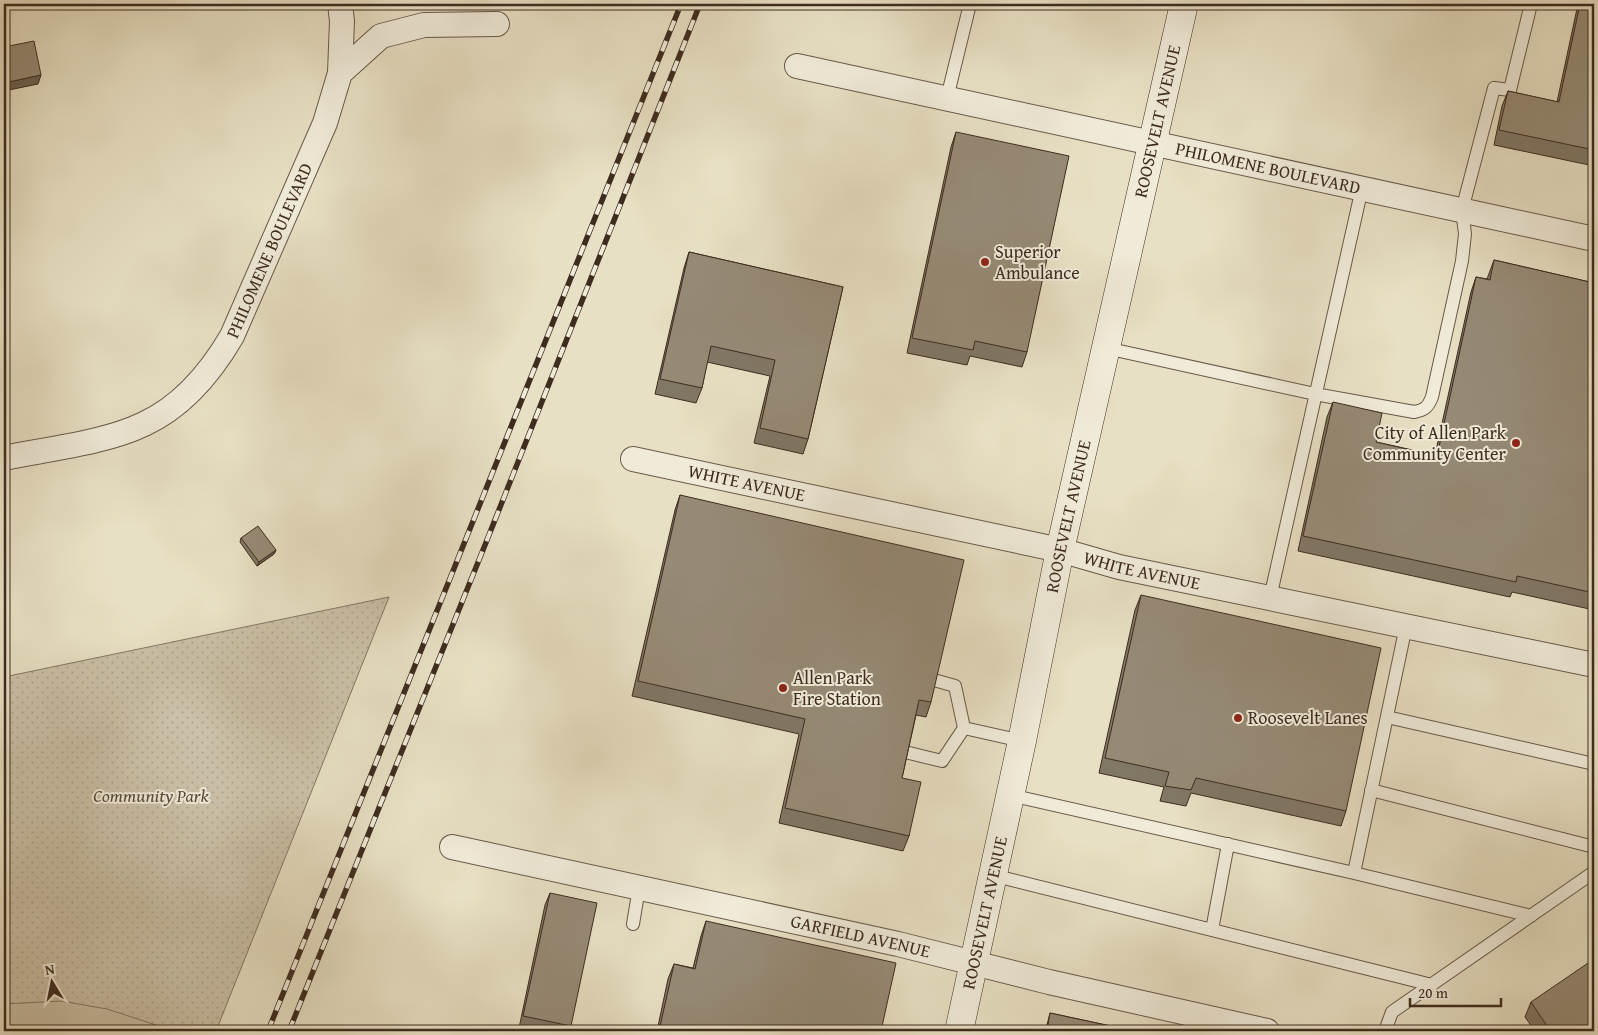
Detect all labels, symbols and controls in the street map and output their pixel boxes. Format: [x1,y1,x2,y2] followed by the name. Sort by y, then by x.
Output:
[1126,42,1187,200] street label: ROOSEVELT AVENUE
[1173,135,1363,201] street label: PHILOMENE BOULEVARD
[219,158,319,342] street label: PHILOMENE BOULEVARD
[995,238,1080,286] place label: Superior Ambulance
[979,256,991,268] marker: Superior Ambulance
[1363,419,1507,467] place label: City of Allen Park Community Center
[1038,437,1098,595] street label: ROOSEVELT AVENUE
[1510,437,1522,449] marker: City of Allen Park Community Center
[685,457,808,508] street label: WHITE AVENUE
[1080,543,1203,596] street label: WHITE AVENUE
[793,664,881,712] place label: Allen Park Fire Station
[777,682,789,694] marker: Allen Park Fire Station
[1248,704,1368,731] place label: Roosevelt Lanes
[1232,712,1244,724] marker: Roosevelt Lanes
[93,782,210,809] park label: Community Park
[954,834,1014,992] street label: ROOSEVELT AVENUE
[788,907,933,965] street label: GARFIELD AVENUE
[28,958,78,1008] north arrow
[43,958,57,980] text: N
[1410,975,1502,1007] scale bar
[1418,982,1449,1003] text: 20 m

